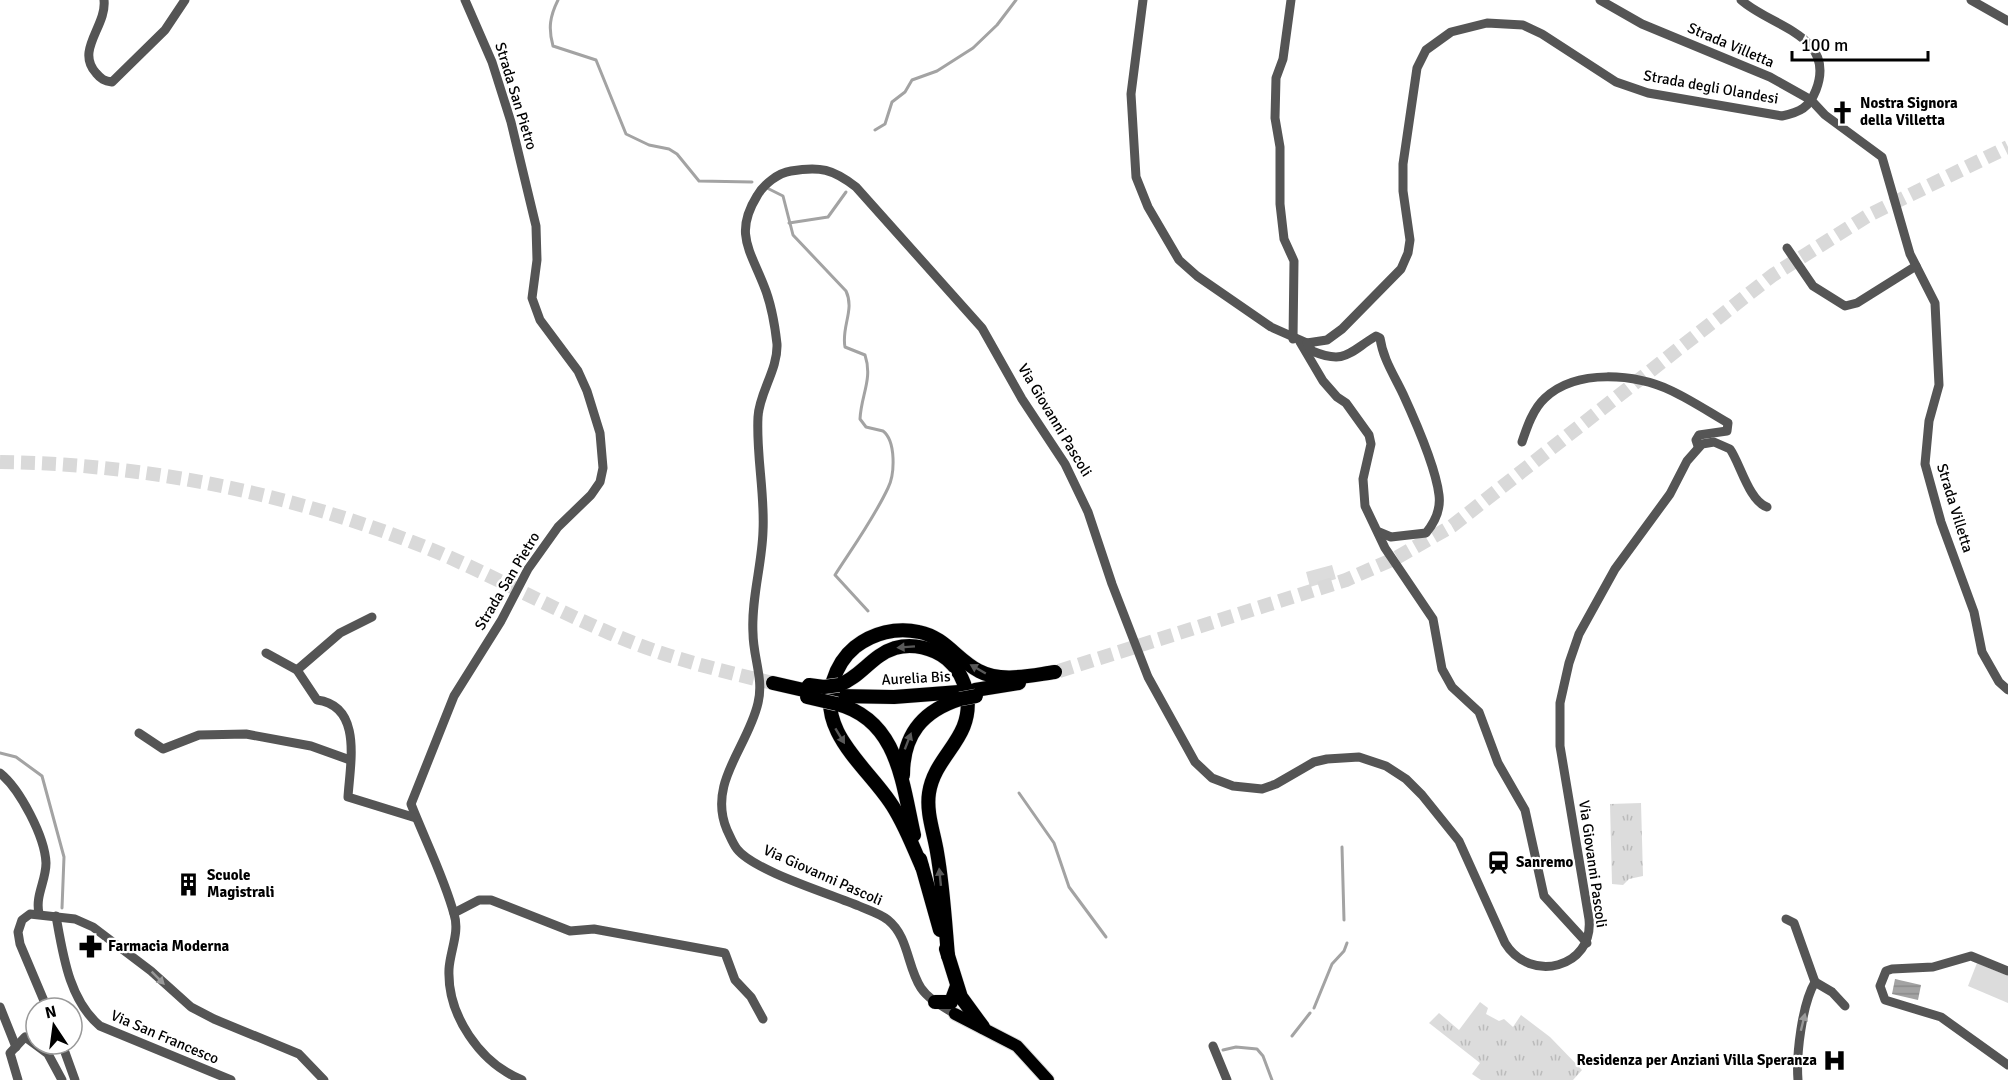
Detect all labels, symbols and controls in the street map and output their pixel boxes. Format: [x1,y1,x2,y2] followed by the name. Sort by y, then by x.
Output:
[1685,19,1777,71] street label: Strada Villetta
[1792,24,1928,62] scale bar
[1801,34,1848,56] text: 100 m
[491,40,541,152] street label: Strada San Pietro
[1642,66,1780,108] street label: Strada degli Olandesi
[1860,94,1958,129] place label: Nostra Signora della Villetta
[1829,99,1855,125] church icon: Nostra Signora della Villetta
[1014,360,1096,480] street label: Via Giovanni Pascoli
[1933,461,1977,555] street label: Strada Villetta
[471,529,543,633] street label: Strada San Pietro
[896,643,915,652] one-way arrow
[969,664,986,674] one-way arrow
[881,667,951,689] street label: Aurelia Bis
[834,727,845,744] one-way arrow
[904,732,914,750] one-way arrow
[1575,799,1611,929] street label: Via Giovanni Pascoli
[761,841,885,909] street label: Via Giovanni Pascoli
[1485,849,1511,875] station icon: Sanremo
[1516,853,1574,871] place label: Sanremo
[207,866,274,901] place label: Scuole Magistrali
[935,867,945,886] one-way arrow
[176,871,202,897] building icon: Scuole Magistrali
[77,933,103,959] pharmacy icon: Farmacia Moderna
[108,937,230,955] place label: Farmacia Moderna
[150,970,164,984] one-way arrow
[24,996,84,1056] north arrow
[43,1001,59,1023] text: N
[108,1006,222,1068] street label: Via San Francesco
[1799,1013,1809,1031] one-way arrow
[1822,1047,1848,1073] hospital icon: Residenza per Anziani Villa Speranza
[1577,1051,1817,1069] place label: Residenza per Anziani Villa Speranza

